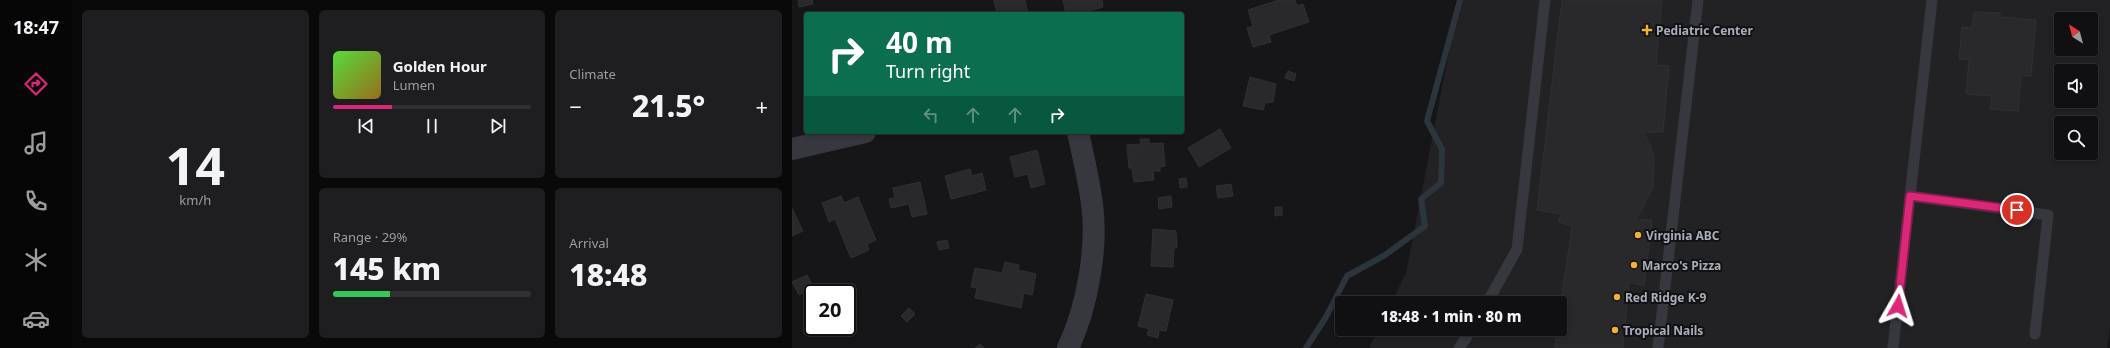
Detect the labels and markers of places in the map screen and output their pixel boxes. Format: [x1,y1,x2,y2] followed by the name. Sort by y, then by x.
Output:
[1656,22,1753,39] place label: Pediatric Center
[1641,24,1653,36] marker: Pediatric Center
[2000,193,2034,227] pin
[1646,227,1720,244] place label: Virginia ABC
[1633,230,1643,240] marker: Virginia ABC
[1642,257,1721,274] place label: Marco's Pizza
[1629,260,1639,270] marker: Marco's Pizza
[1625,289,1706,306] place label: Red Ridge K-9
[1612,292,1622,302] marker: Red Ridge K-9
[1623,322,1703,339] place label: Tropical Nails
[1610,325,1620,335] marker: Tropical Nails

